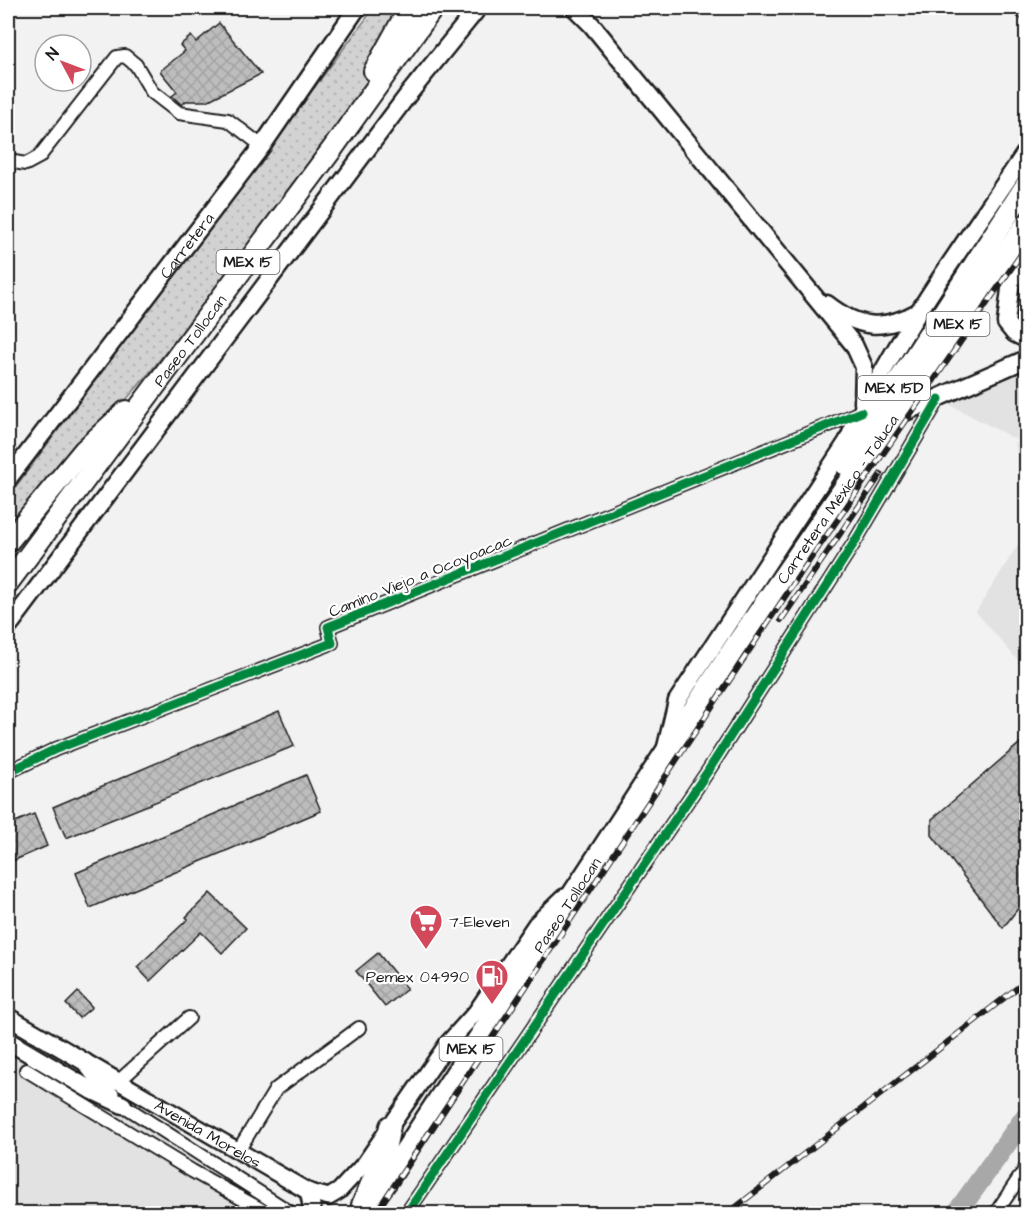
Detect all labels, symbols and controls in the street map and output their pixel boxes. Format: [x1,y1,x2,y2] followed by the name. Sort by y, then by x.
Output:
[33,33,93,93] north arrow
[41,43,64,65] text: N
[155,208,219,283] street label: Carretera
[216,250,280,274] road number: MEX 15
[149,290,232,391] street label: Paseo Tollocan
[926,312,990,336] road number: MEX 15
[858,376,930,400] road number: MEX 15D
[772,410,904,588] street label: Carretera México - Toluca
[325,529,516,624] street label: Camino Viejo a Ocoyoacac
[528,853,607,957] street label: Paseo Tollocan
[408,903,444,950] supermarket icon: 7-Eleven
[449,911,509,933] place label: 7-Eleven
[474,958,510,1005] fuel station icon: Pemex 04990
[366,966,469,988] place label: Pemex 04990
[440,1037,502,1061] road number: MEX 15
[150,1095,265,1174] street label: Avenida Morelos

